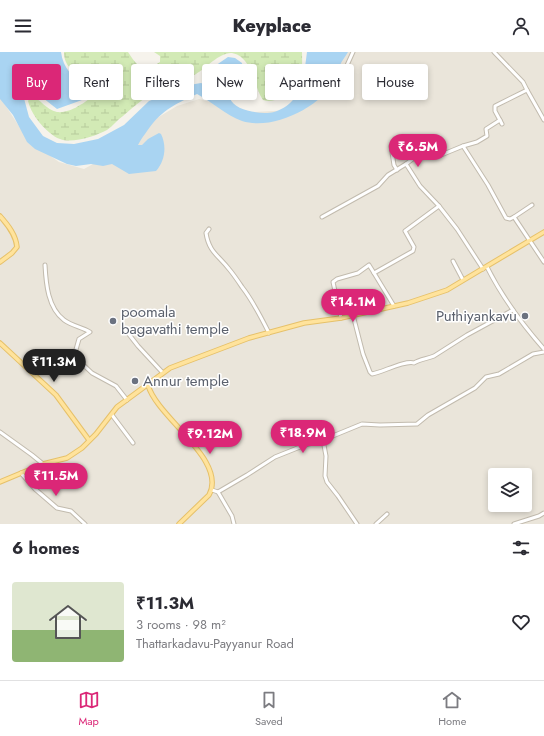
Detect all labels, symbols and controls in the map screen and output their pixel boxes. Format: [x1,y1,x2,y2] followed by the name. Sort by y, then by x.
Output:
[233,13,311,39] text: Keyplace
[12,15,34,37] icon: menu
[510,15,532,37] icon: person
[12,64,61,100] chip: Buy
[69,64,123,100] chip: Rent
[131,64,194,100] chip: Filters
[202,64,257,100] chip: New
[265,64,354,100] chip: Apartment
[362,64,428,100] chip: House
[390,134,446,168] pin: ₹6.5M
[398,137,438,156] text: ₹6.5M
[320,289,386,323] pin: ₹14.1M
[330,292,376,311] text: ₹14.1M
[121,301,229,340] place label: poomala bagavathi temple
[436,305,517,327] place label: Puthiyankavu
[520,311,530,321] marker: Puthiyankavu
[108,316,118,326] marker: poomala bagavathi temple
[21,349,87,383] pin: ₹11.3M
[32,352,76,371] text: ₹11.3M
[143,370,229,392] place label: Annur temple
[130,376,140,386] marker: Annur temple
[270,420,336,454] pin: ₹18.9M
[177,421,243,455] pin: ₹9.12M
[280,423,326,442] text: ₹18.9M
[187,424,233,443] text: ₹9.12M
[23,463,89,497] pin: ₹11.5M
[34,466,78,485] text: ₹11.5M
[488,468,532,512] map controls
[488,468,532,512] button: layers
[12,536,80,560] text: 6 homes
[510,537,532,559] icon: filters
[136,591,194,615] text: ₹11.3M
[44,598,92,646] icon: home
[510,611,532,633] icon: heart
[136,615,226,634] text: 3 rooms · 98 m²
[136,634,294,653] text: Thattarkadavu-Payyanur Road
[78,689,100,729] tab: Map
[255,689,283,729] tab: Saved
[438,689,466,729] tab: Home

